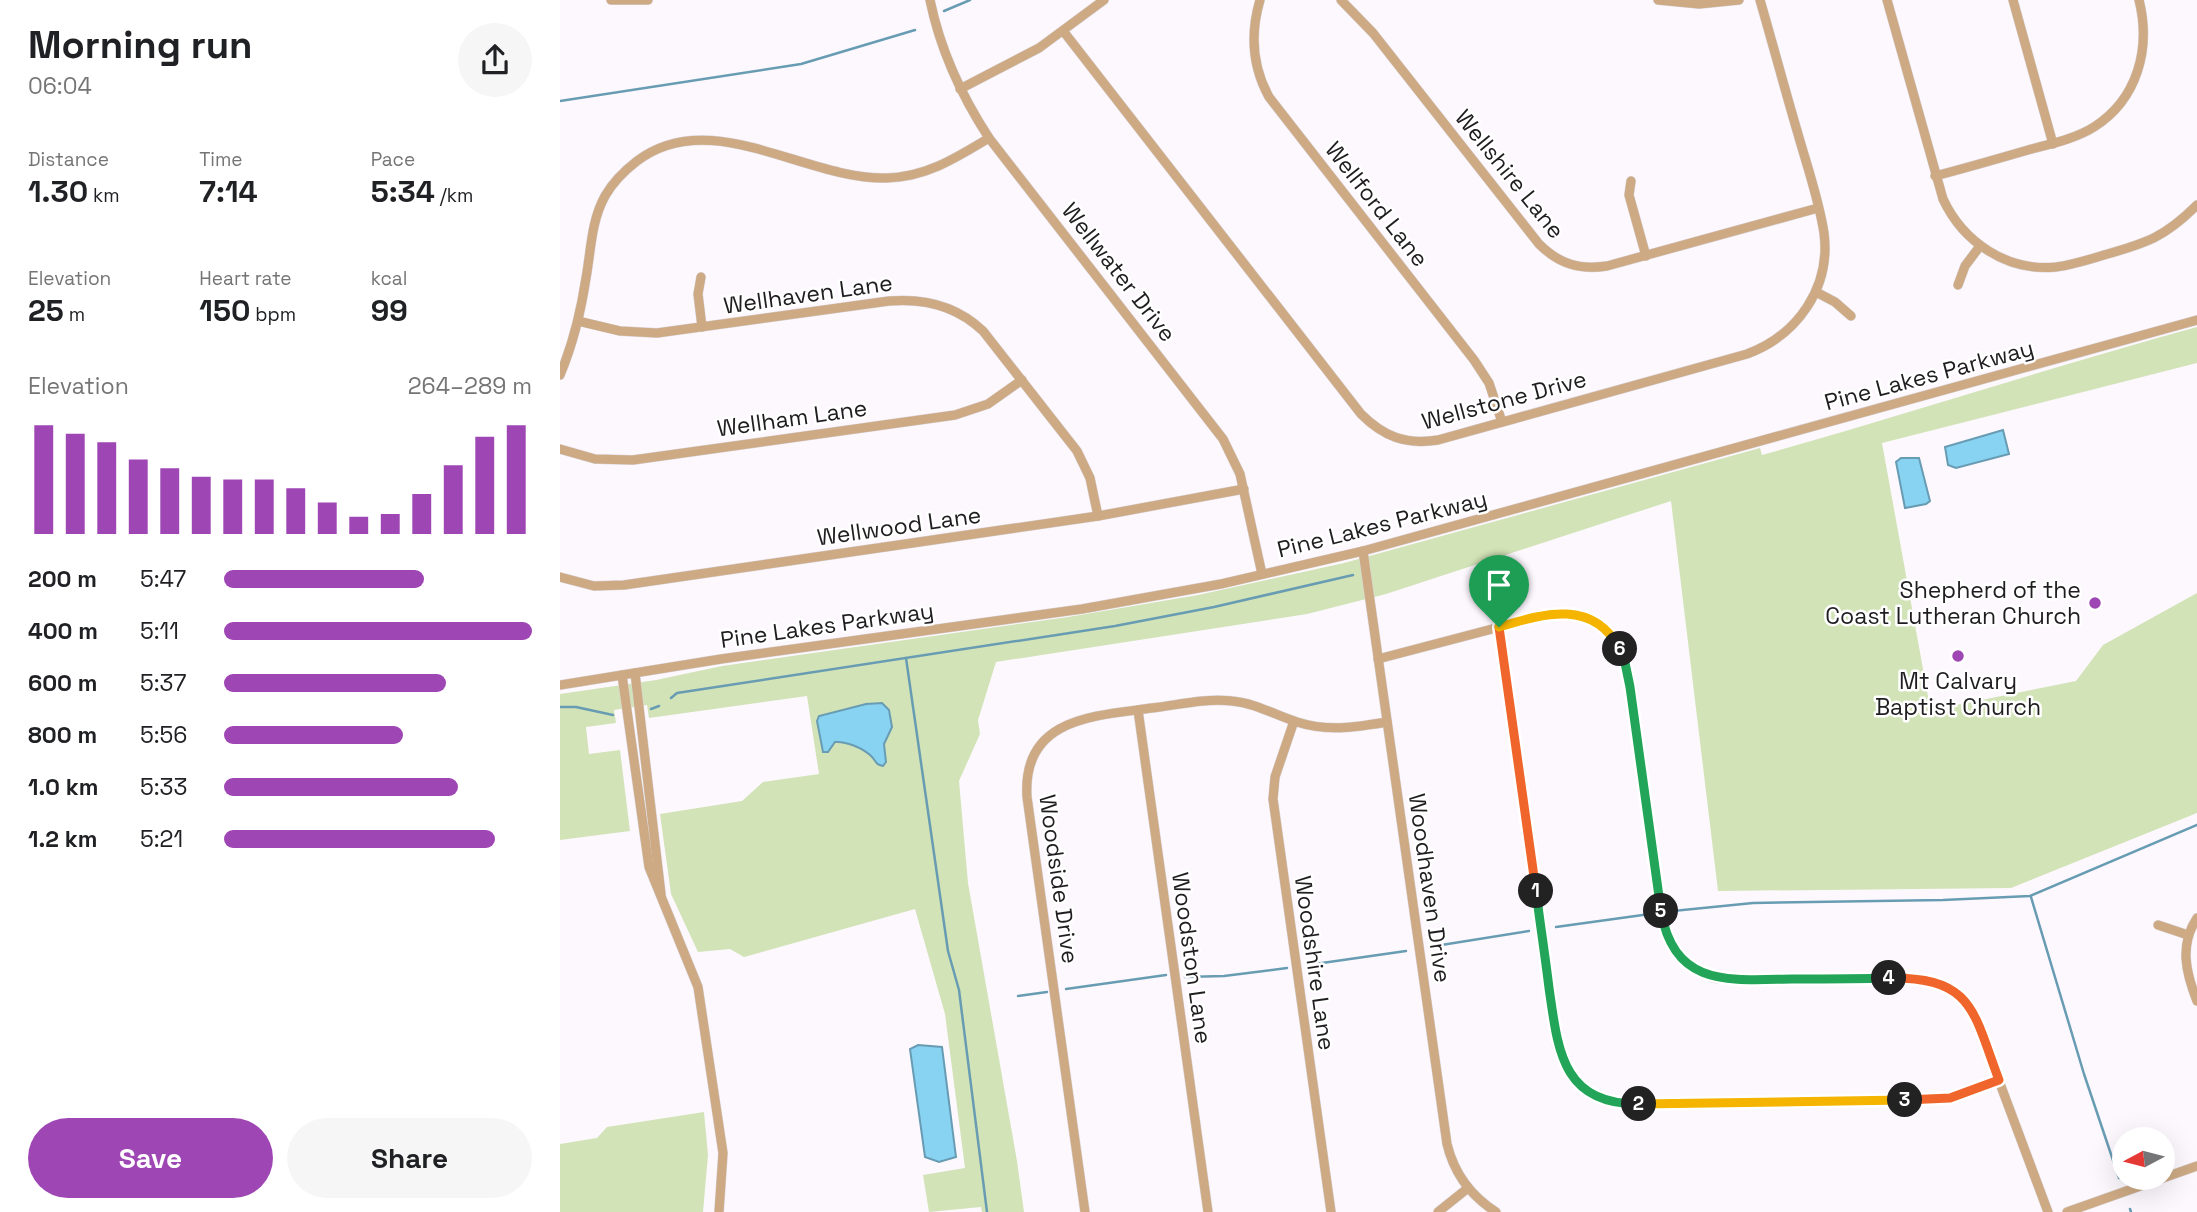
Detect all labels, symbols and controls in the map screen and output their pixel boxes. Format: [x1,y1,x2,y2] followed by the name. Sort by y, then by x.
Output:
[28,21,253,69] text: Morning run
[458,23,532,97] button: share
[28,71,92,101] text: 06:04
[1449,103,1571,245] street label: Wellshire Lane
[1319,135,1435,273] street label: Wellford Lane
[28,147,109,172] text: Distance
[199,147,243,172] text: Time
[371,147,415,172] text: Pace
[28,172,88,211] text: 1.30
[199,172,258,211] text: 7:14
[371,172,435,211] text: 5:34
[88,183,120,208] text: km
[435,183,473,208] text: /km
[1055,196,1183,348] street label: Wellwater Drive
[28,266,111,291] text: Elevation
[199,266,292,291] text: Heart rate
[371,266,407,291] text: kcal
[722,267,894,321] street label: Wellhaven Lane
[28,291,64,330] text: 25
[199,291,250,330] text: 150
[371,291,408,330] text: 99
[64,302,85,327] text: m
[250,302,296,327] text: bpm
[1821,333,2037,417] street label: Pine Lakes Parkway
[1418,364,1590,436] street label: Wellstone Drive
[28,371,129,401] text: Elevation
[408,371,532,401] text: 264–289 m
[715,393,869,443] street label: Wellham Lane
[1274,483,1490,565] street label: Pine Lakes Parkway
[815,500,983,552] street label: Wellwood Lane
[1469,555,1529,627] pin
[28,564,97,594] text: 200 m
[140,564,186,594] text: 5:47
[1480,566,1518,604] icon: arrive
[1825,575,2081,631] place label: Shepherd of the Coast Lutheran Church
[718,595,936,655] street label: Pine Lakes Parkway
[2087,595,2103,611] marker: Shepherd of the Coast Lutheran Church
[28,616,98,646] text: 400 m
[140,616,179,646] text: 5:11
[1602,632,1638,666] pin: 6
[1614,636,1625,661] text: 6
[1950,648,1966,664] marker: Mt Calvary Baptist Church
[1875,666,2041,722] place label: Mt Calvary Baptist Church
[28,668,98,698] text: 600 m
[140,668,186,698] text: 5:37
[28,720,97,750] text: 800 m
[140,720,187,750] text: 5:56
[28,772,98,802] text: 1.0 km
[140,772,187,802] text: 5:33
[1402,792,1458,984] street label: Woodhaven Drive
[1032,793,1086,965] street label: Woodside Drive
[28,824,97,854] text: 1.2 km
[140,824,183,854] text: 5:21
[1165,870,1219,1046] street label: Woodston Lane
[1288,874,1342,1052] street label: Woodshire Lane
[1518,874,1553,908] pin: 1
[1531,878,1540,903] text: 1
[1644,894,1678,928] pin: 5
[1655,898,1666,923] text: 5
[1872,960,1906,996] pin: 4
[1882,965,1895,990] text: 4
[1888,1082,1922,1118] pin: 3
[1622,1086,1656,1122] pin: 2
[1899,1087,1910,1112] text: 3
[1633,1091,1644,1116] text: 2
[28,1118,273,1198] button: Save
[287,1118,532,1198] button: Share
[2112,1127,2175,1190] north arrow
[2112,1127,2175,1190] map controls

